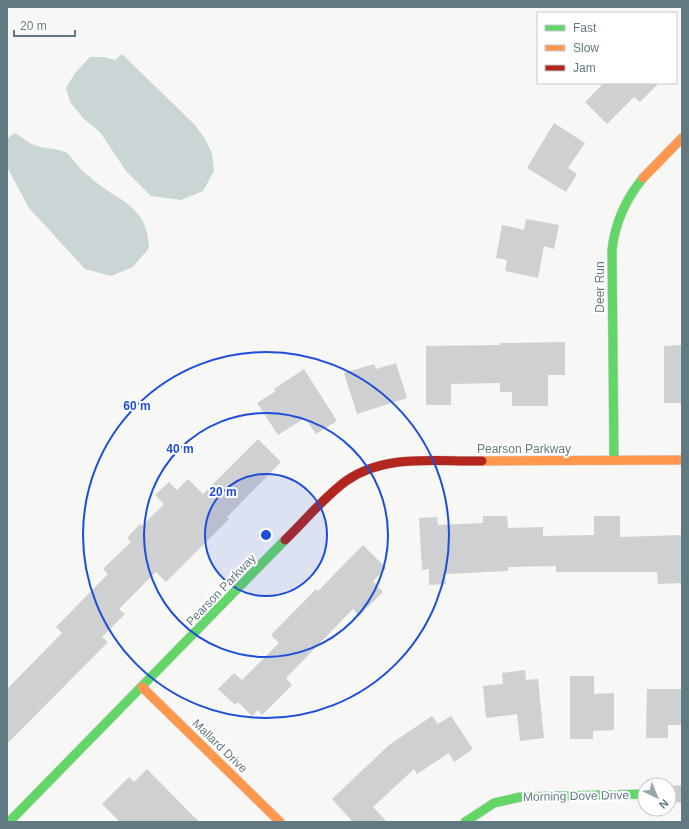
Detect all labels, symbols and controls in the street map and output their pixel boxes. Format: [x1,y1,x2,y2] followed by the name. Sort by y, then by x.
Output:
[14,12,75,38] scale bar
[537,12,677,84] legend
[20,19,47,33] text: 20 m
[573,21,597,35] text: Fast
[573,41,599,55] text: Slow
[573,61,596,75] text: Jam
[593,261,607,313] street label: Deer Run
[123,399,151,413] text: 60 m
[166,442,194,456] text: 40 m
[477,442,571,456] street label: Pearson Parkway
[209,485,237,499] text: 20 m
[259,528,273,542] centre of rings
[183,551,259,629] street label: Pearson Parkway
[190,716,251,776] street label: Mallard Drive
[637,777,677,817] north arrow
[523,788,629,804] street label: Morning Dove Drive
[657,797,671,811] text: N

